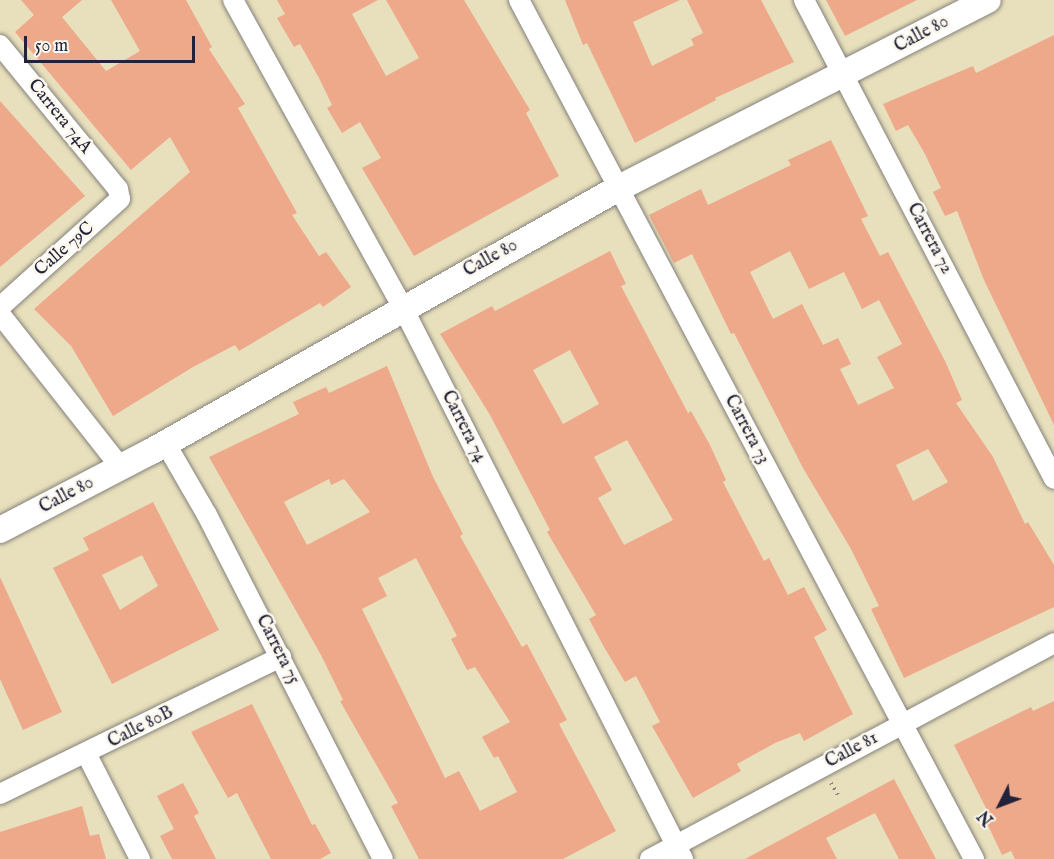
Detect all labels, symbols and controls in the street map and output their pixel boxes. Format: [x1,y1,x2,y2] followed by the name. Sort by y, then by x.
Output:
[891,12,953,58] street label: Calle 80
[27,24,198,62] scale bar
[35,35,68,58] text: 50 m
[22,75,96,159] street label: Carrera 74A
[901,200,957,278] street label: Carrera 72
[31,218,99,282] street label: Calle 79C
[460,235,522,283] street label: Calle 80
[436,388,490,466] street label: Carrera 74
[719,392,773,468] street label: Carrera 73
[36,473,98,519] street label: Calle 80
[250,612,304,688] street label: Carrera 75
[105,702,177,754] street label: Calle 80B
[822,728,882,774] street label: Calle 81
[970,775,1030,835] north arrow
[975,805,999,829] text: N

